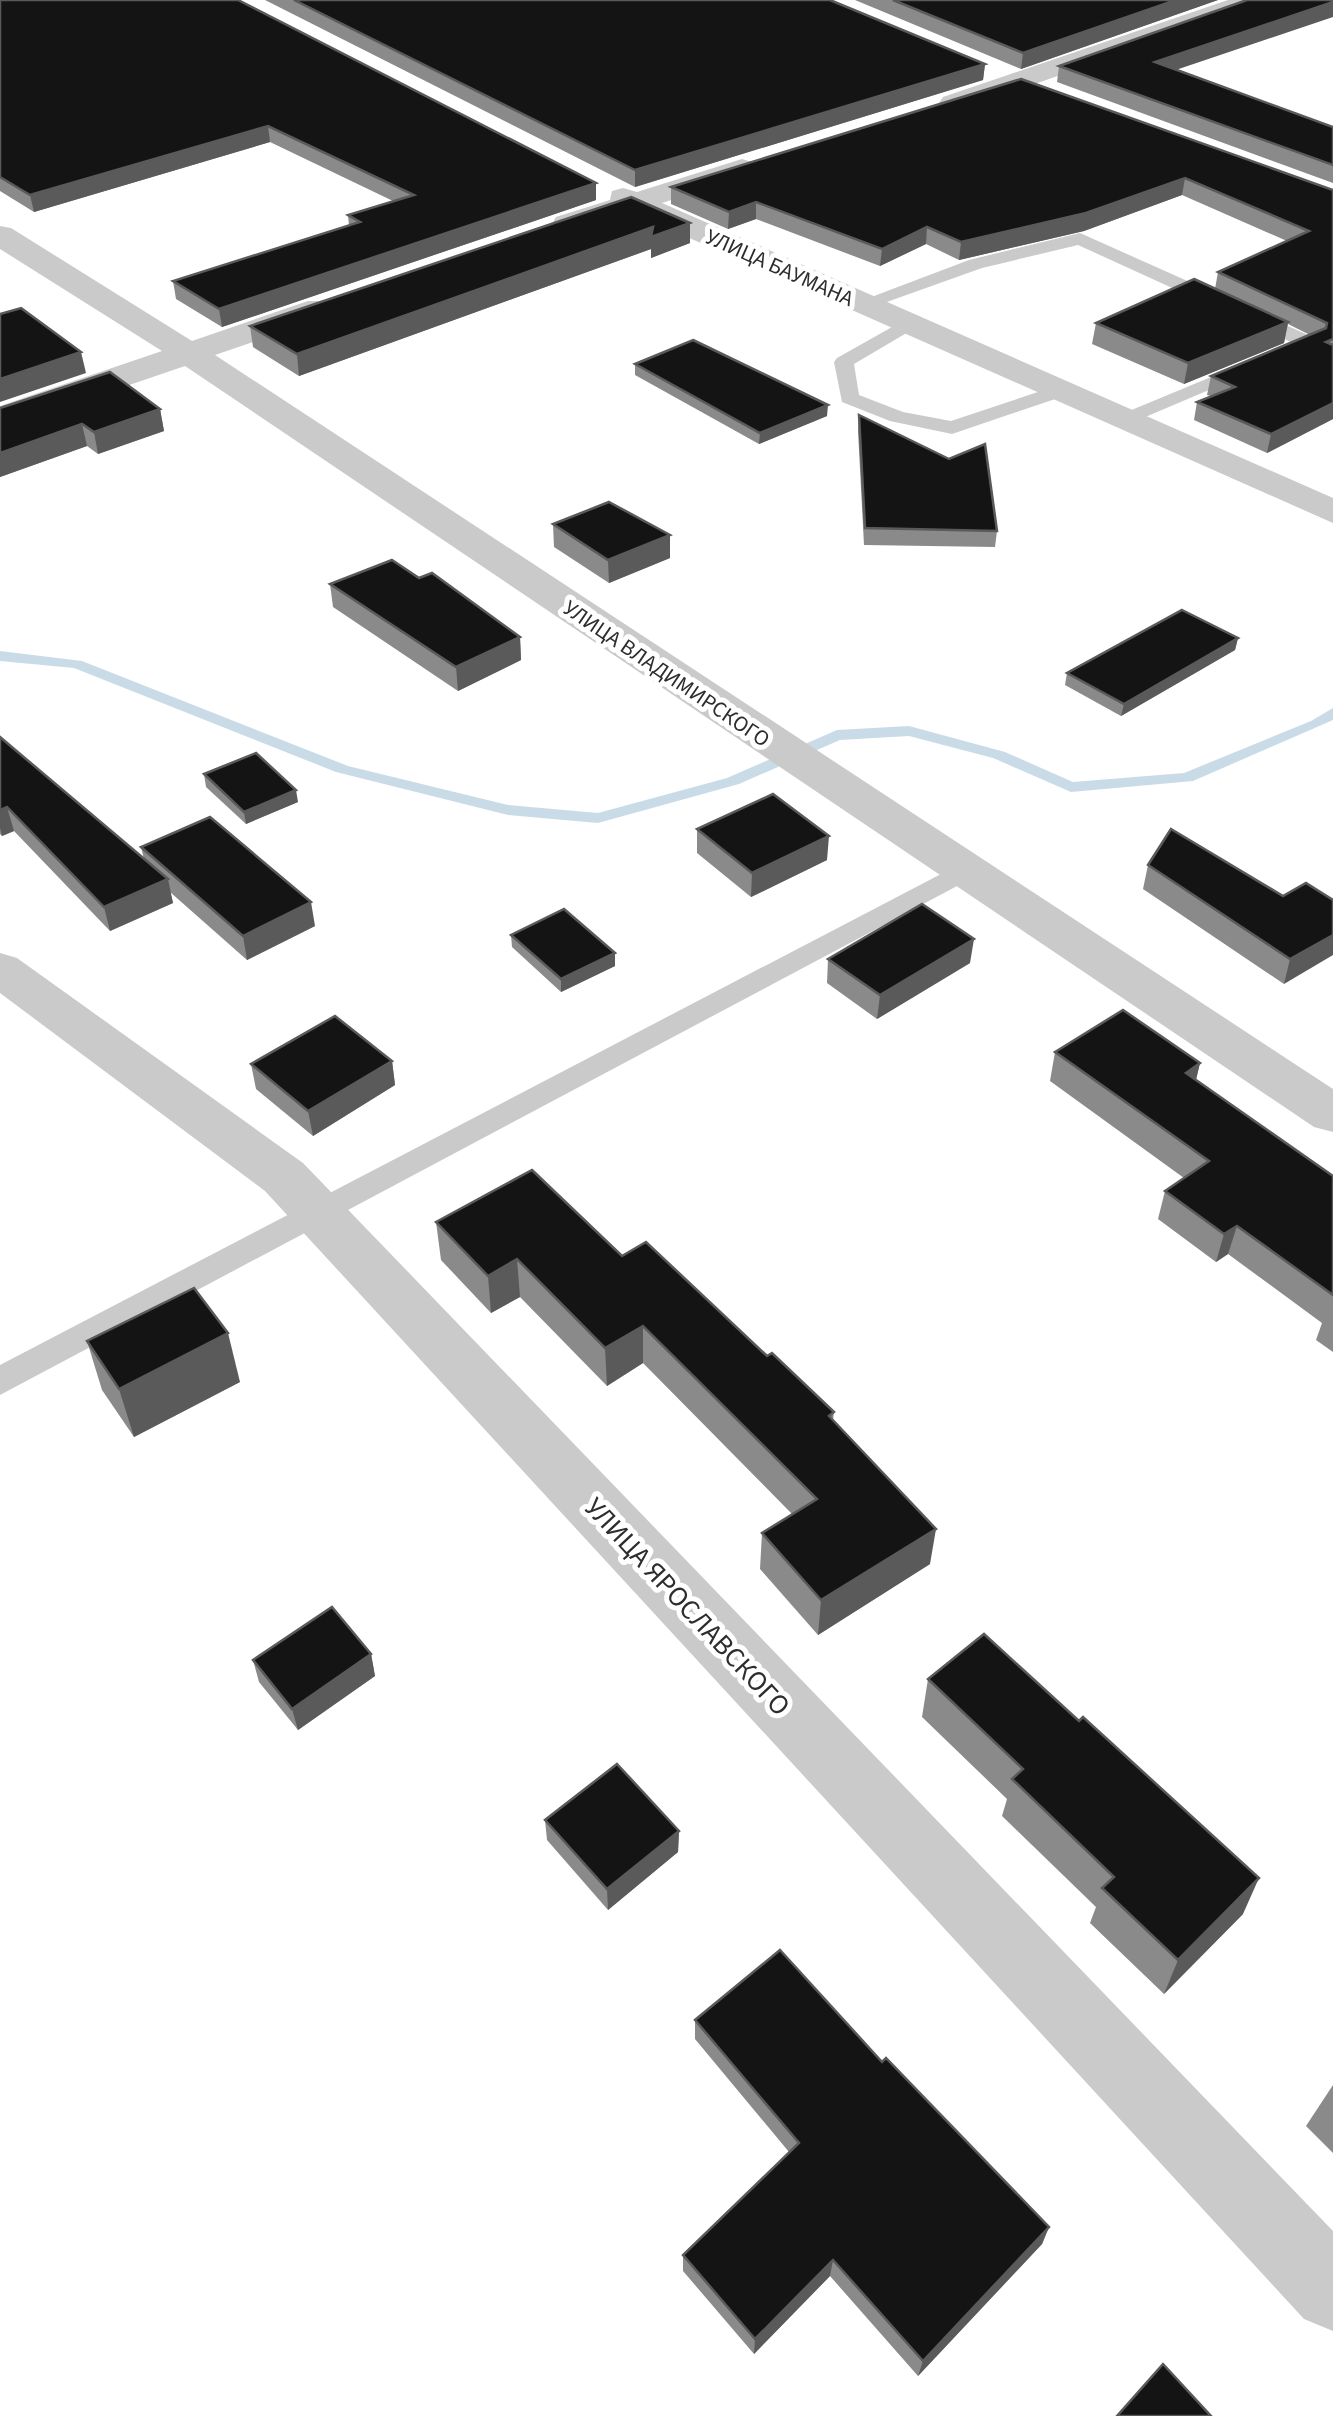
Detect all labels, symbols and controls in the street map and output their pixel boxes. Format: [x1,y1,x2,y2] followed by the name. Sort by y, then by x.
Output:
[700,221,859,315] street label: УЛИЦА БАУМАНА
[557,593,776,755] street label: УЛИЦА ВЛАДИМИРСКОГО
[575,1489,799,1725] street label: УЛИЦА ЯРОСЛАВСКОГО

